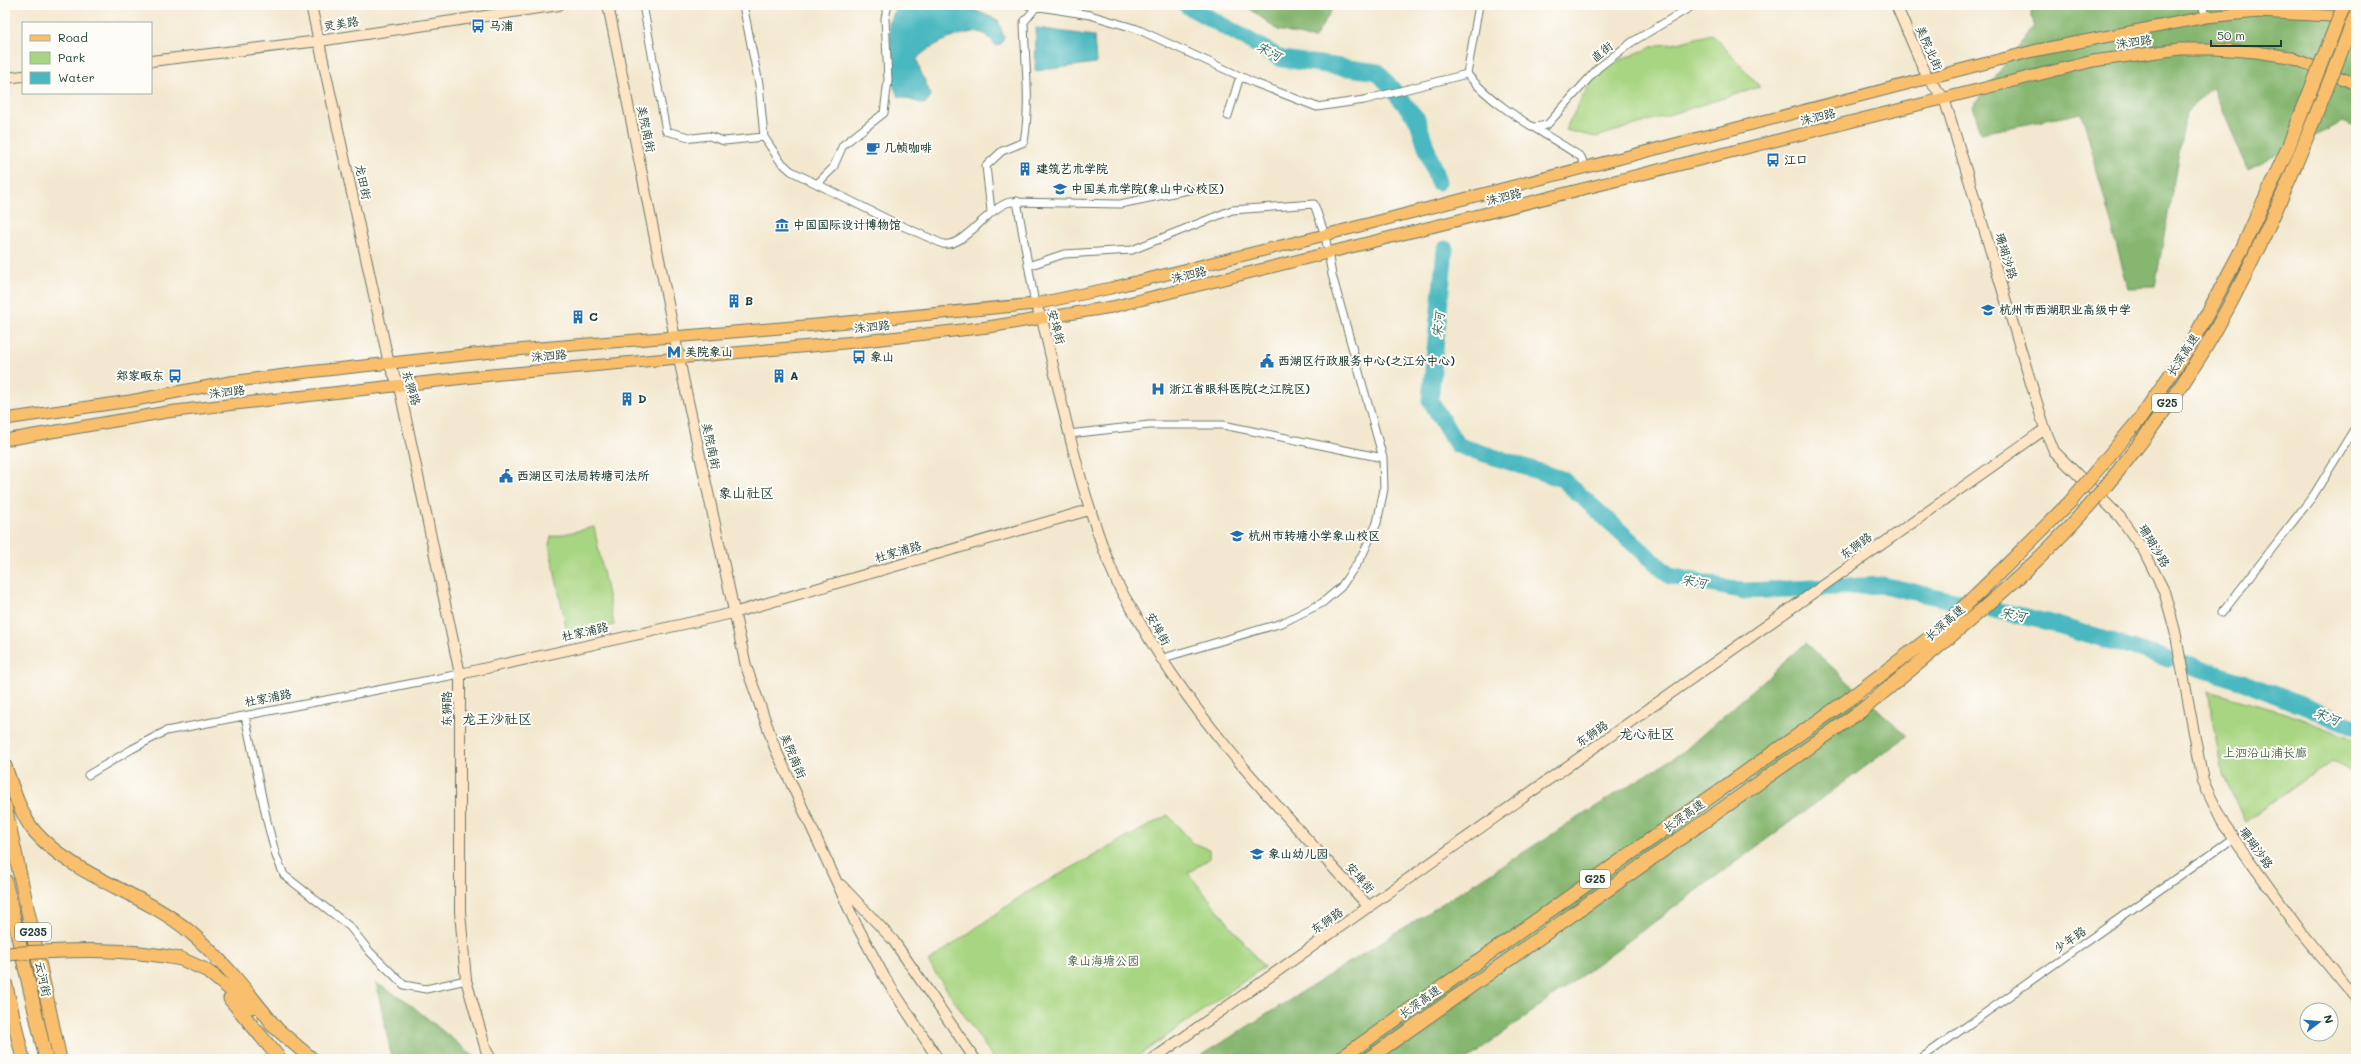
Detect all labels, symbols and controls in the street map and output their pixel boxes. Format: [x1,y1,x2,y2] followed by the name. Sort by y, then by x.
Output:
[322,12,360,34] street label: 灵美路
[489,17,513,33] place label: 马浦
[470,18,486,34] bus stop icon: 马浦
[22,22,152,94] legend
[1913,22,1947,73] street label: 美院北街
[2211,22,2281,48] scale bar
[2217,27,2245,43] text: 50 m
[58,29,88,45] text: Road
[2115,31,2153,51] street label: 洙泗路
[1254,37,1286,65] water label: 宋河
[1587,37,1616,65] street label: 直街
[58,49,85,65] text: Park
[58,69,95,85] text: Water
[634,104,660,154] street label: 美院南街
[1798,104,1837,128] street label: 洙泗路
[884,139,932,155] place label: 几帧咖啡
[865,140,881,156] cafe icon: 几帧咖啡
[1784,151,1808,167] place label: 江口
[1765,152,1781,168] bus stop icon: 江口
[1036,160,1108,176] place label: 建筑艺术学院
[1017,161,1033,177] building icon: 建筑艺术学院
[352,163,376,201] street label: 龙田街
[1071,180,1224,196] place label: 中国美术学院(象山中心校区)
[1052,181,1068,197] school or university icon: 中国美术学院(象山中心校区)
[1484,184,1523,208] street label: 洙泗路
[793,216,901,232] place label: 中国国际设计博物馆
[774,217,790,233] museum icon: 中国国际设计博物馆
[1992,230,2022,281] street label: 珊瑚沙路
[1169,262,1208,286] street label: 洙泗路
[745,292,753,308] place label: B
[726,293,742,309] building icon: B
[1999,301,2131,317] place label: 杭州市西湖职业高级中学
[1980,302,1996,318] school or university icon: 杭州市西湖职业高级中学
[1044,307,1070,346] street label: 安埠街
[589,308,598,324] place label: C
[570,309,586,325] building icon: C
[1428,309,1448,339] water label: 宋河
[853,316,891,336] street label: 洙泗路
[2162,330,2202,379] street label: 长深高速
[685,343,733,359] place label: 美院象山
[666,344,682,360] metro station icon: 美院象山
[530,345,568,365] street label: 洙泗路
[870,348,894,364] place label: 象山
[851,349,867,365] bus stop icon: 象山
[1278,352,1455,368] place label: 西湖区行政服务中心(之江分中心)
[1259,353,1275,369] public building icon: 西湖区行政服务中心(之江分中心)
[116,367,164,383] place label: 郑家畈东
[790,367,798,383] place label: A
[167,368,183,384] bus stop icon: 郑家畈东
[399,368,425,407] street label: 东狮路
[771,368,787,384] building icon: A
[1169,380,1310,396] place label: 浙江省眼科医院(之江院区)
[208,381,246,401] street label: 洙泗路
[1150,381,1166,397] hospital icon: 浙江省眼科医院(之江院区)
[638,390,647,406] place label: D
[619,391,635,407] building icon: D
[2152,394,2182,412] road number: G25
[699,421,725,471] street label: 美院南街
[517,467,650,483] place label: 西湖区司法局转塘司法所
[498,468,514,484] public building icon: 西湖区司法局转塘司法所
[718,483,774,502] district label: 象山社区
[2136,521,2174,570] street label: 珊瑚沙路
[1248,527,1380,543] place label: 杭州市转塘小学象山校区
[1229,528,1245,544] school or university icon: 杭州市转塘小学象山校区
[1836,528,1875,562] street label: 东狮路
[872,537,923,565] street label: 杜家浦路
[1680,570,1710,592] water label: 宋河
[1921,600,1968,644] street label: 长深高速
[1999,602,2030,625] water label: 宋河
[1143,609,1175,648] street label: 安埠街
[560,618,610,644] street label: 杜家浦路
[243,685,293,709] street label: 杜家浦路
[438,691,454,727] street label: 东狮路
[2312,703,2344,729] water label: 宋河
[462,709,532,728] district label: 龙王沙社区
[1572,716,1611,750] street label: 东狮路
[1619,724,1675,743] district label: 龙心社区
[777,730,811,781] street label: 美院南街
[2223,744,2307,760] park label: 上泗沿山浦长廊
[1659,795,1708,836] street label: 长深高速
[2236,823,2277,872] street label: 珊瑚沙路
[1268,845,1328,861] place label: 象山幼儿园
[1249,846,1265,862] school or university icon: 象山幼儿园
[1343,859,1379,896] street label: 安埠街
[1580,870,1610,888] road number: G25
[1307,903,1346,937] street label: 东狮路
[2050,922,2089,956] street label: 少年路
[15,923,51,941] road number: G235
[1067,952,1139,968] park label: 象山海塘公园
[32,960,56,998] street label: 云河街
[1395,981,1444,1022] street label: 长深高速
[2299,1002,2339,1042] north arrow
[2321,1013,2337,1025] text: N

